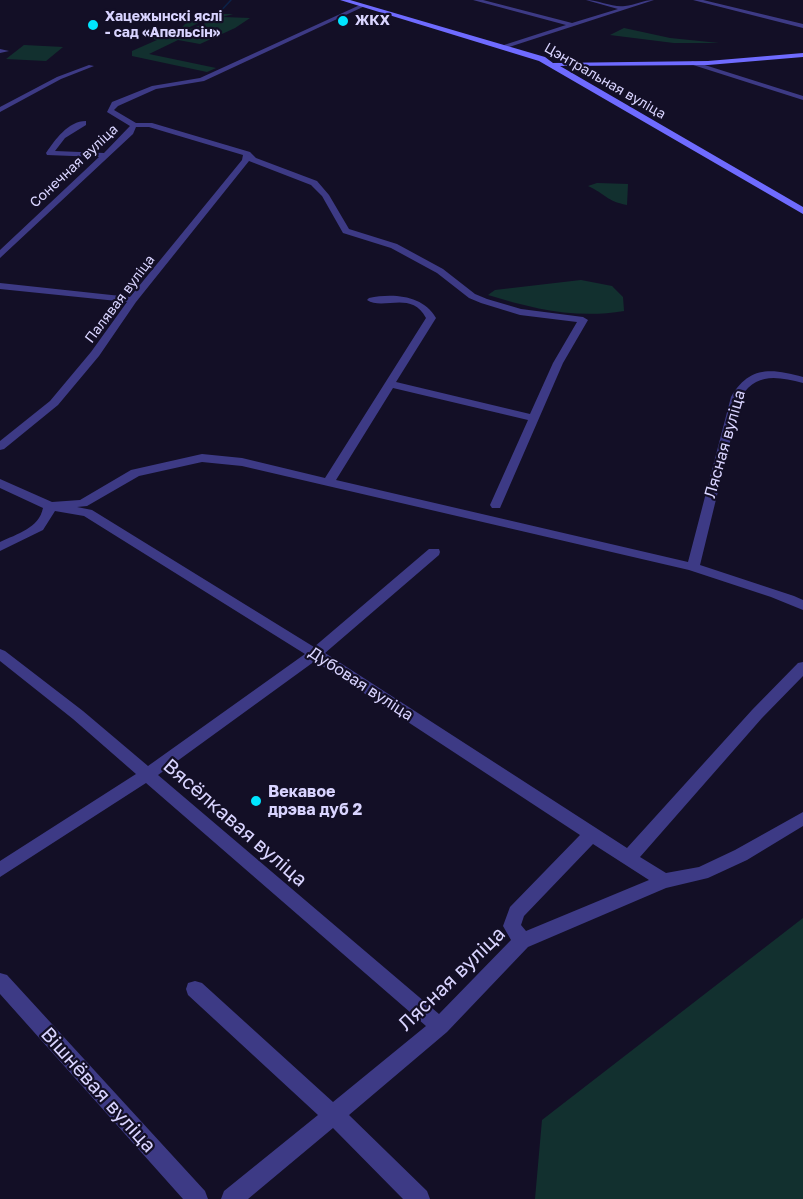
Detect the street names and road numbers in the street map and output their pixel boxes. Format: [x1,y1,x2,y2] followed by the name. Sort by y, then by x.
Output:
[541,39,669,123] street label: Цэнтральная вуліца
[27,121,121,211] street label: Сонечная вуліца
[81,252,159,346] street label: Палявая вуліца
[700,388,750,500] street label: Лясная вуліца
[305,643,417,725] street label: Дубовая вуліца
[158,754,312,892] street label: Вясёлкавая вуліца
[394,922,510,1036] street label: Лясная вуліца
[35,1022,161,1158] street label: Вішнёвая вуліца

